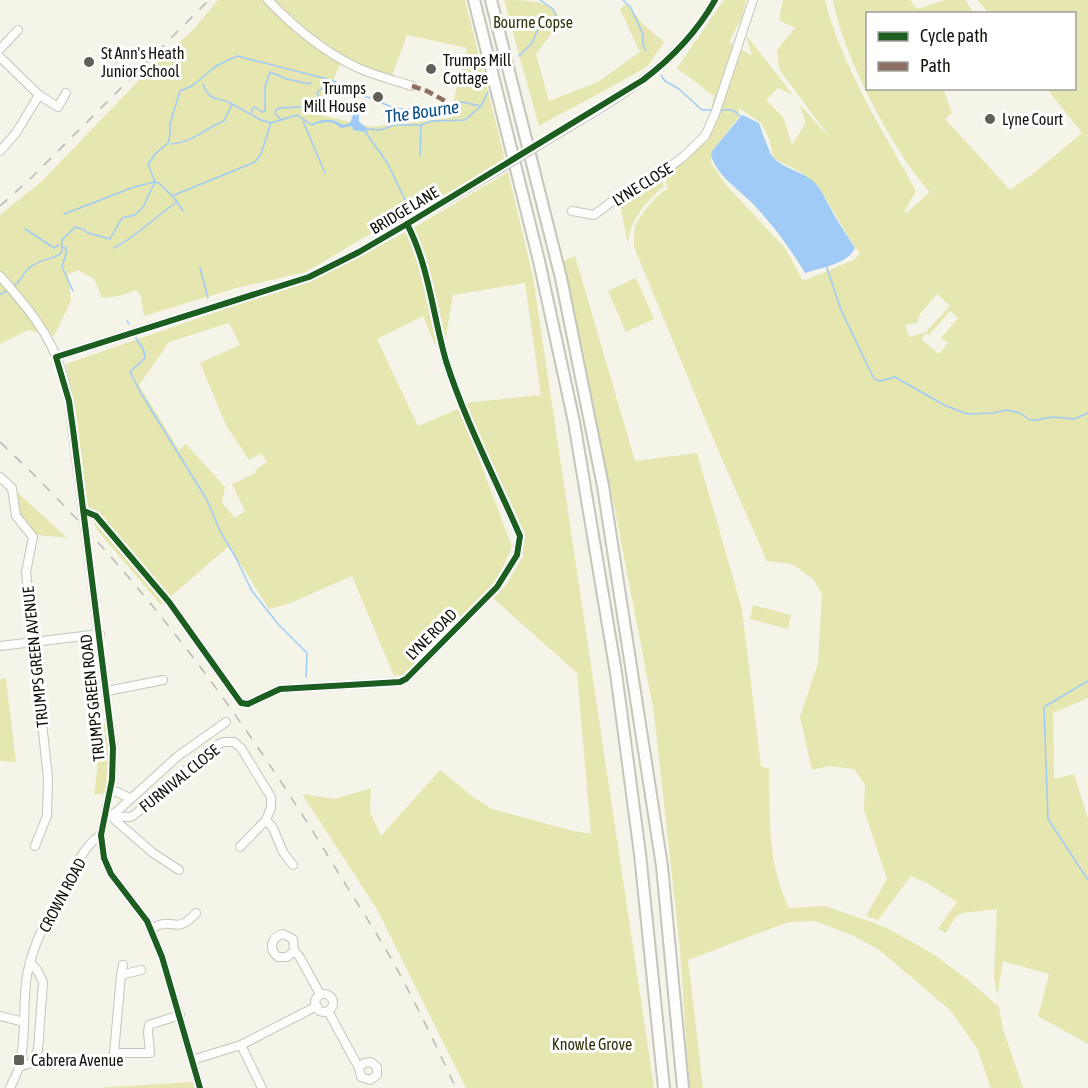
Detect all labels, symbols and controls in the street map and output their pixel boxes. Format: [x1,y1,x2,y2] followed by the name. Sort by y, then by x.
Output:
[866,12,1076,90] legend
[493,13,573,32] park label: Bourne Copse
[920,25,988,46] text: Cycle path
[101,44,184,80] place label: St Ann's Heath Junior School
[443,51,512,88] place label: Trumps Mill Cottage
[82,55,96,69] marker: St Ann's Heath Junior School
[920,55,951,76] text: Path
[424,62,438,76] marker: Trumps Mill Cottage
[303,79,366,115] place label: Trumps Mill House
[371,90,385,104] marker: Trumps Mill House
[383,96,460,127] water label: The Bourne
[1002,110,1064,129] place label: Lyne Court
[983,112,997,126] marker: Lyne Court
[609,159,675,209] street label: LYNE CLOSE
[367,183,442,237] street label: BRIDGE LANE
[19,585,51,728] street label: TRUMPS GREEN AVENUE
[402,605,460,663] street label: LYNE ROAD
[76,634,108,762] street label: TRUMPS GREEN ROAD
[136,740,223,816] street label: FURNIVAL CLOSE
[35,855,89,935] street label: CROWN ROAD
[552,1035,632,1053] park label: Knowle Grove
[31,1051,124,1069] place label: Cabrera Avenue
[12,1053,26,1067] marker: Cabrera Avenue

